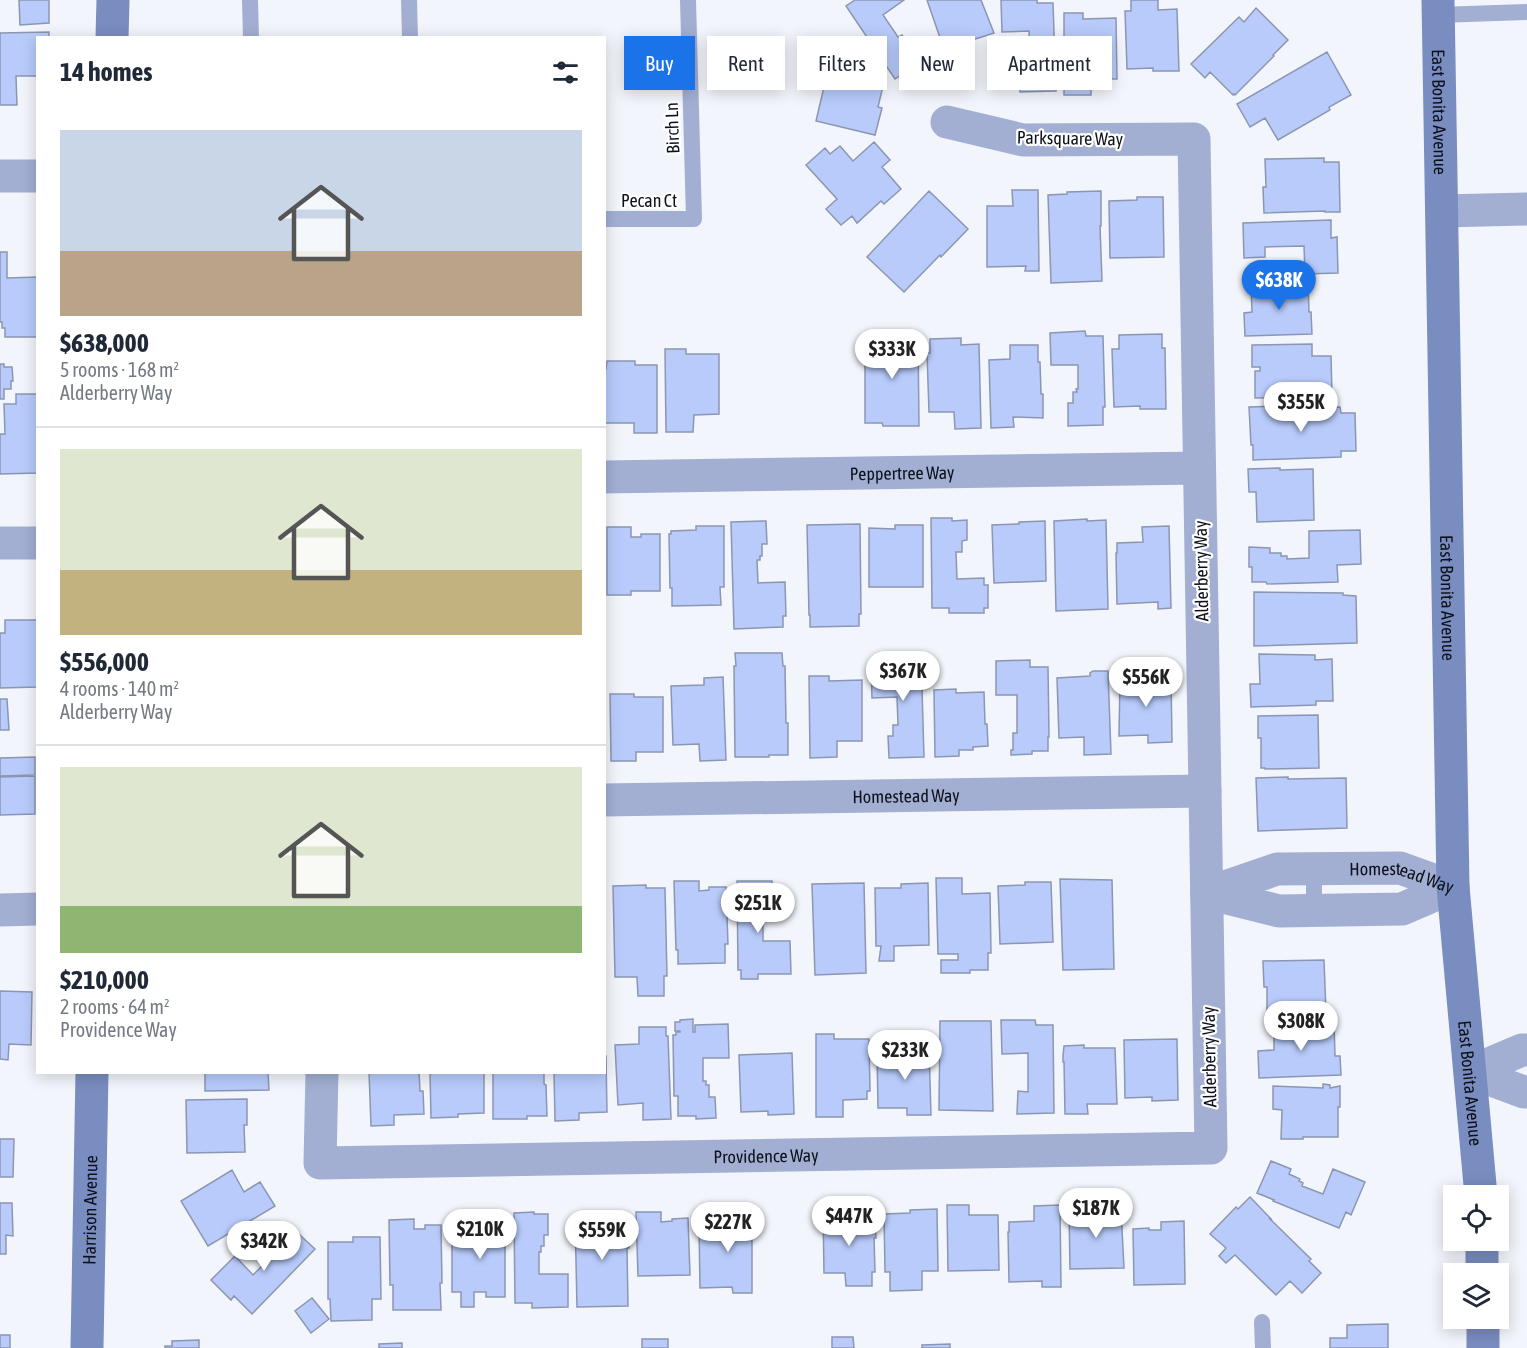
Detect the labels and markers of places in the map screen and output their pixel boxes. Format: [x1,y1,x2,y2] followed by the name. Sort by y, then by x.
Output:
[1237,260,1321,311] pin: $638K
[850,329,934,380] pin: $333K
[1259,382,1343,433] pin: $355K
[861,651,945,702] pin: $367K
[1104,657,1188,708] pin: $556K
[716,883,800,934] pin: $251K
[1259,1001,1343,1052] pin: $308K
[863,1030,947,1081] pin: $233K
[1054,1188,1138,1239] pin: $187K
[807,1196,891,1247] pin: $447K
[686,1202,770,1253] pin: $227K
[438,1209,522,1260] pin: $210K
[560,1210,644,1261] pin: $559K
[222,1221,306,1272] pin: $342K

